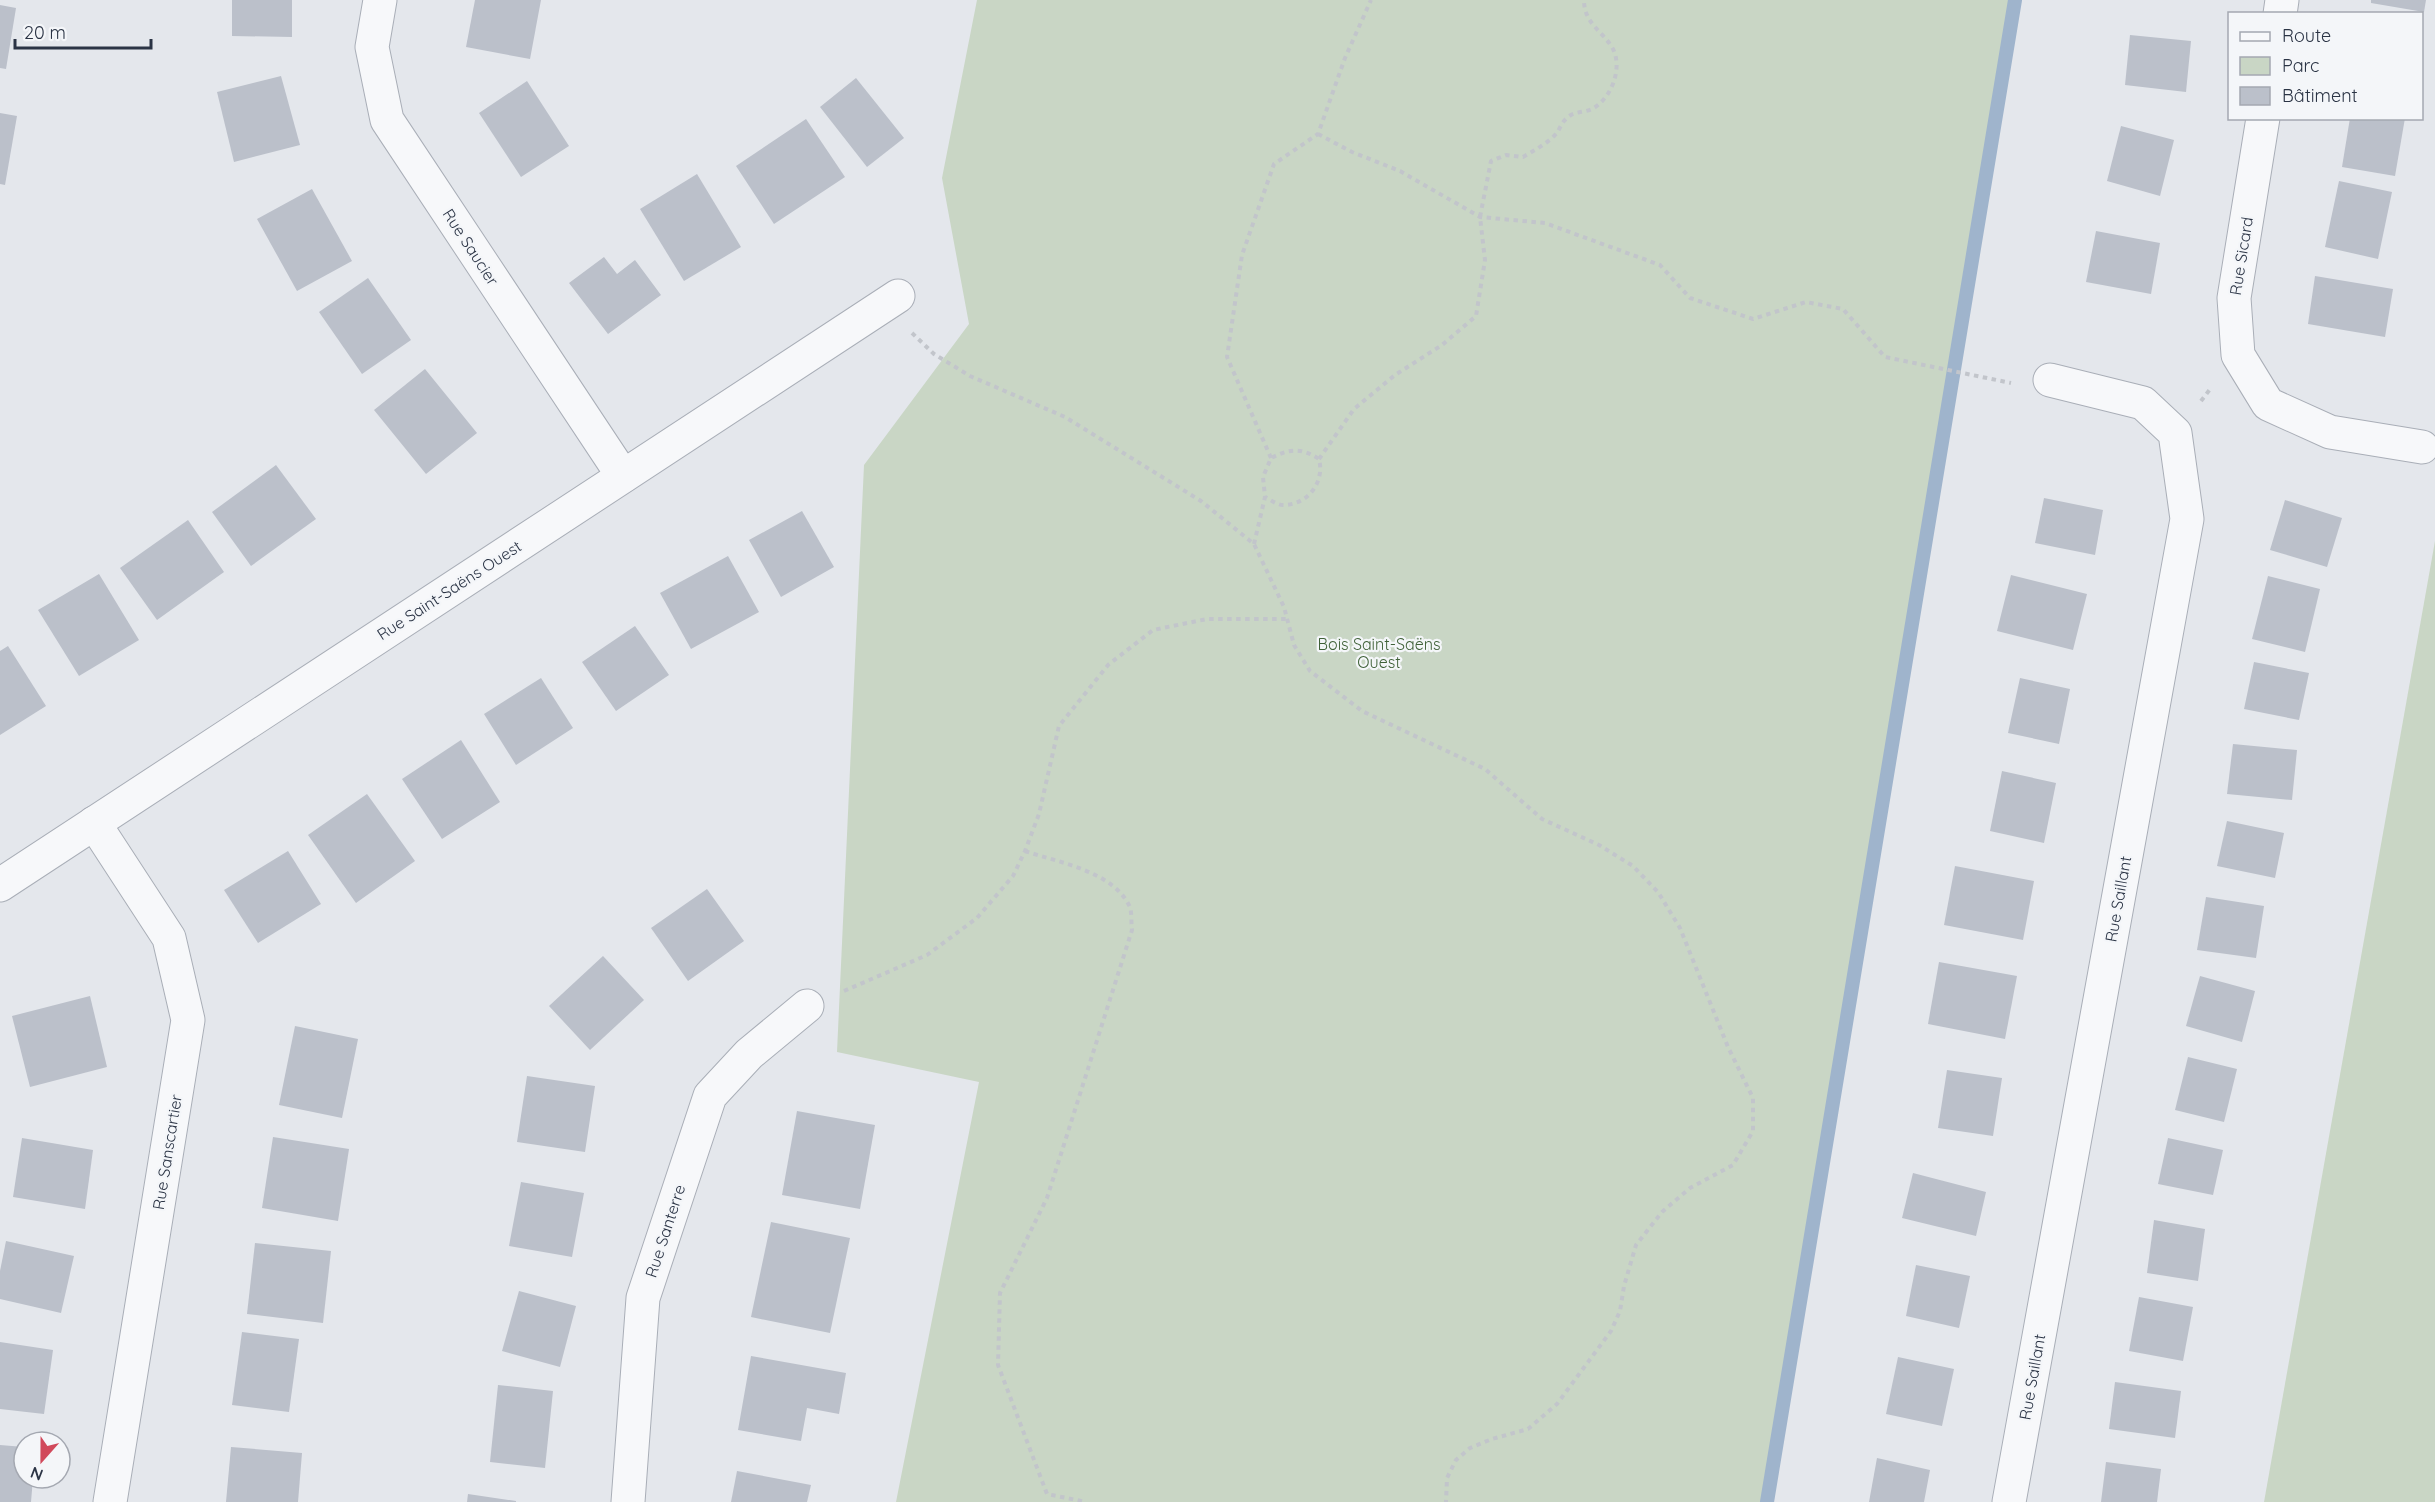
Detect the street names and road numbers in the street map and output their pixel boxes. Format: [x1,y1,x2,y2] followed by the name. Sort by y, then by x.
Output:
[439,205,503,289] street label: Rue Saucier
[2225,215,2257,297] street label: Rue Sicard
[373,536,525,644] street label: Rue Saint-Saëns Ouest
[2101,854,2135,944] street label: Rue Saillant
[148,1093,186,1211] street label: Rue Sanscartier
[641,1182,689,1280] street label: Rue Santerre
[2015,1332,2049,1422] street label: Rue Saillant

